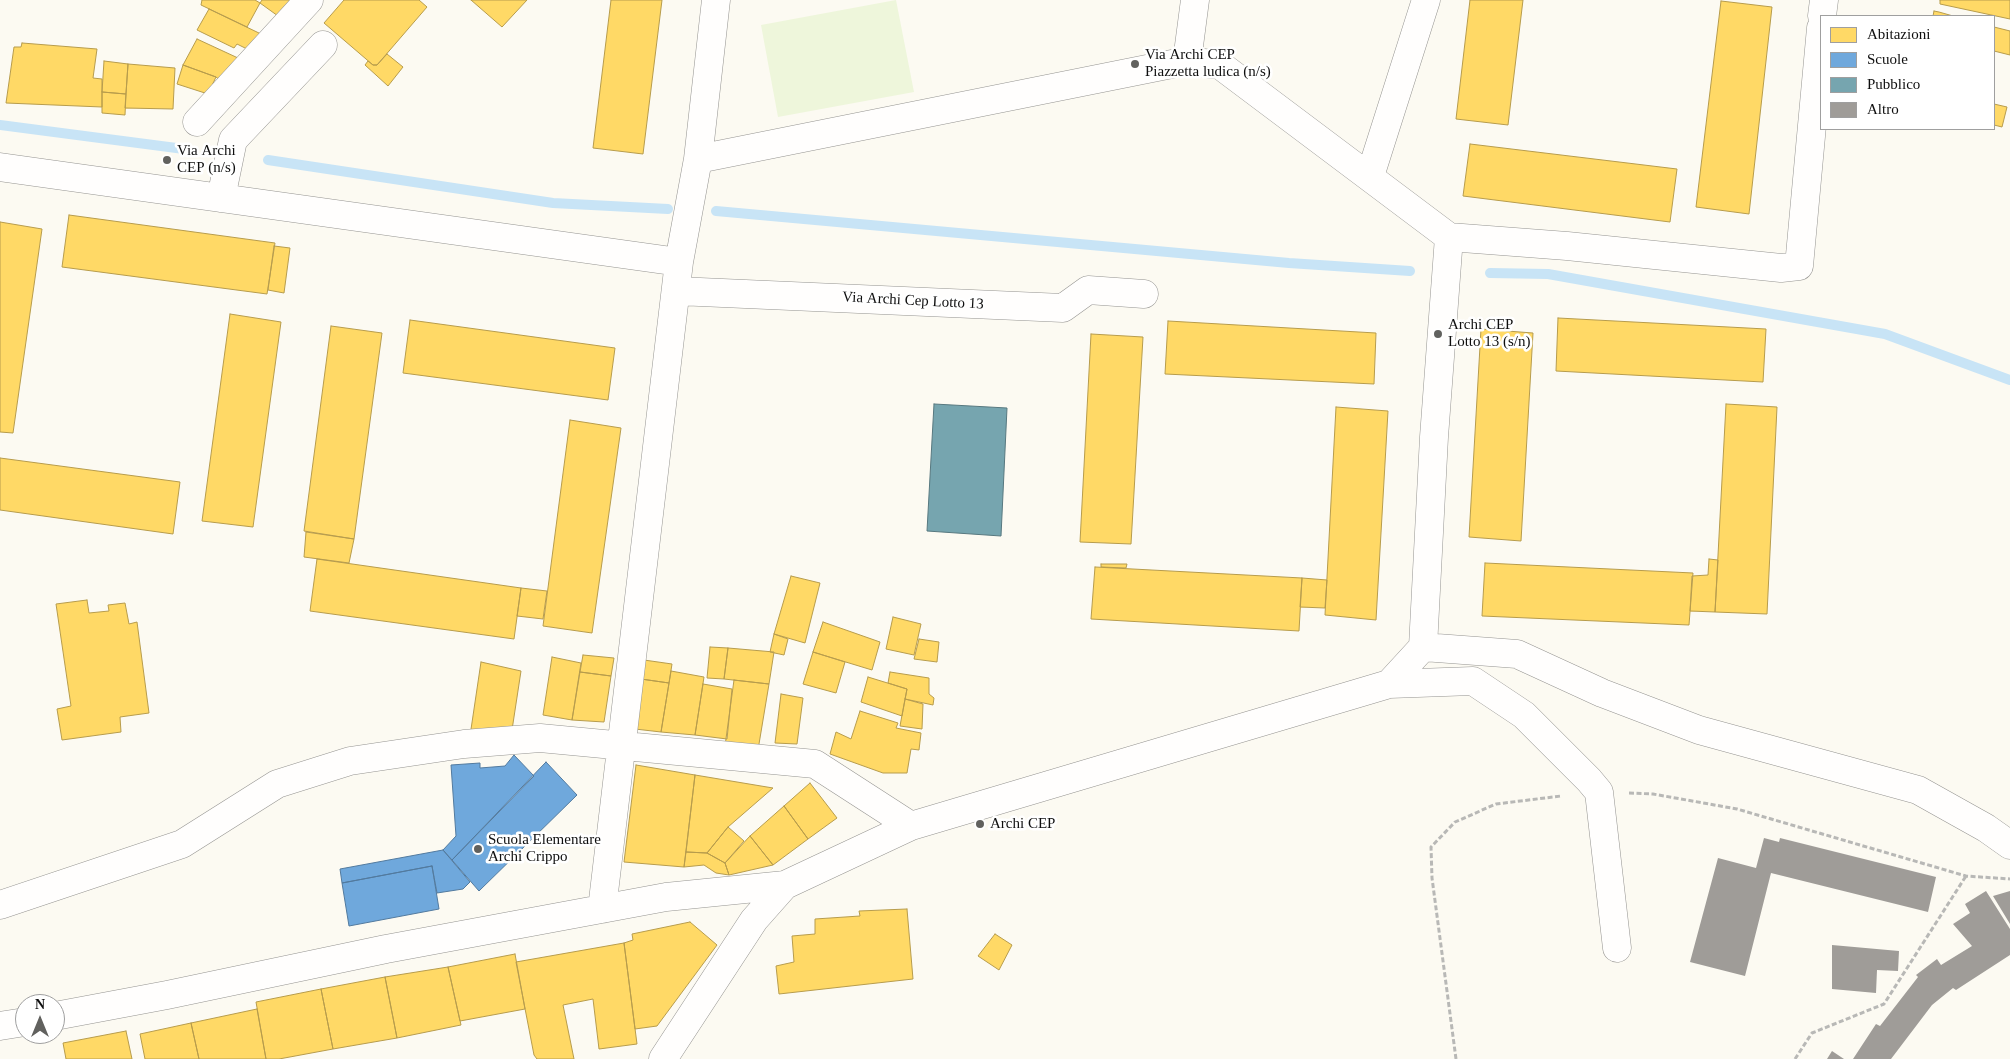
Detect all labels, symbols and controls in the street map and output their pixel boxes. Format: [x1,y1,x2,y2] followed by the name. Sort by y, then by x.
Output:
[1820,15,1995,130] legend
[1867,26,1930,42] text: Abitazioni
[1145,46,1271,81] place label: Via Archi CEP Piazzetta ludica (n/s)
[1867,51,1908,67] text: Scuole
[1129,58,1141,70] marker: Via Archi CEP Piazzetta ludica (n/s)
[1867,76,1920,92] text: Pubblico
[1867,101,1899,117] text: Altro
[177,142,236,177] place label: Via Archi CEP (n/s)
[161,154,173,166] marker: Via Archi CEP (n/s)
[842,288,984,314] street label: Via Archi Cep Lotto 13
[1448,316,1530,351] place label: Archi CEP Lotto 13 (s/n)
[1432,328,1444,340] marker: Archi CEP Lotto 13 (s/n)
[990,815,1055,833] place label: Archi CEP
[974,818,986,830] marker: Archi CEP
[488,831,601,866] place label: Scuola Elementare Archi Crippo
[472,843,484,855] marker: Scuola Elementare Archi Crippo
[15,994,65,1044] north arrow
[35,997,45,1012] text: N

